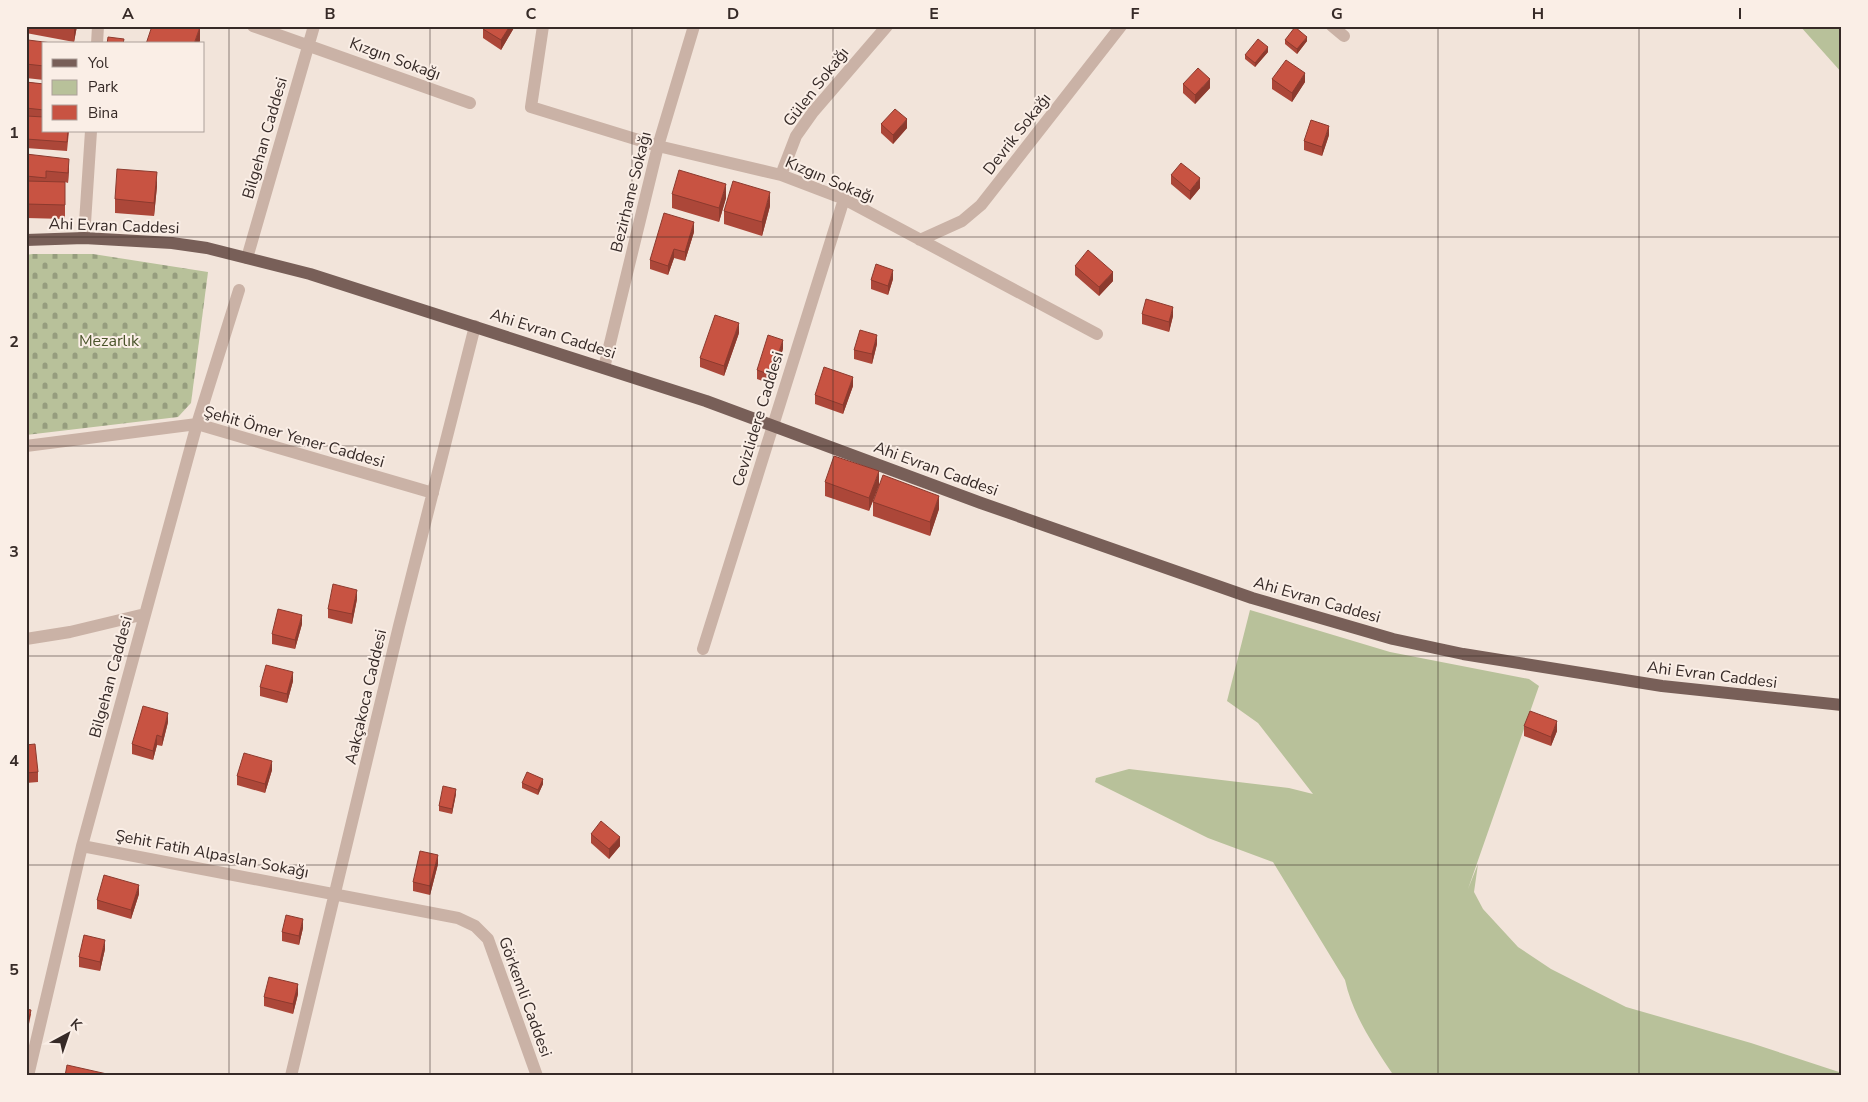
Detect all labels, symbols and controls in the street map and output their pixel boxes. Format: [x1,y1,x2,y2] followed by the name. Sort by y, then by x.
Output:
[122,3,134,25] text: A
[324,3,336,25] text: B
[526,3,537,25] text: C
[727,3,739,25] text: D
[929,3,939,25] text: E
[1131,3,1140,25] text: F
[1331,3,1343,25] text: G
[1532,3,1544,25] text: H
[1738,3,1742,25] text: I
[346,32,444,86] street label: Kızgın Sokağı
[42,42,205,132] legend
[778,43,854,131] street label: Gülen Sokağı
[87,53,109,73] text: Yol
[237,75,293,201] street label: Bilgehan Caddesi
[88,77,118,97] text: Park
[978,88,1056,180] street label: Devrik Sokağı
[88,103,118,123] text: Bina
[9,122,19,144] text: 1
[605,129,657,255] street label: Bezirhane Sokağı
[782,151,878,209] street label: Kızgın Sokağı
[48,213,180,239] street label: Ahi Evran Caddesi
[487,303,619,365] street label: Ahi Evran Caddesi
[79,330,140,352] park label: Mezarlık
[9,331,19,353] text: 2
[727,349,789,489] street label: Cevizlidere Caddesi
[201,401,387,473] street label: Şehit Ömer Yener Caddesi
[871,436,1001,502] street label: Ahi Evran Caddesi
[9,541,19,563] text: 3
[1251,571,1383,629] street label: Ahi Evran Caddesi
[84,614,138,740] street label: Bilgehan Caddesi
[340,627,392,767] street label: Aakçakoca Caddesi
[1646,656,1778,694] street label: Ahi Evran Caddesi
[9,750,19,772] text: 4
[113,824,311,884] street label: Şehit Fatih Alpaslan Sokağı
[493,934,557,1060] street label: Görkemli Caddesi
[9,959,19,981] text: 5
[42,1010,92,1060] north arrow
[66,1014,86,1035] text: K

